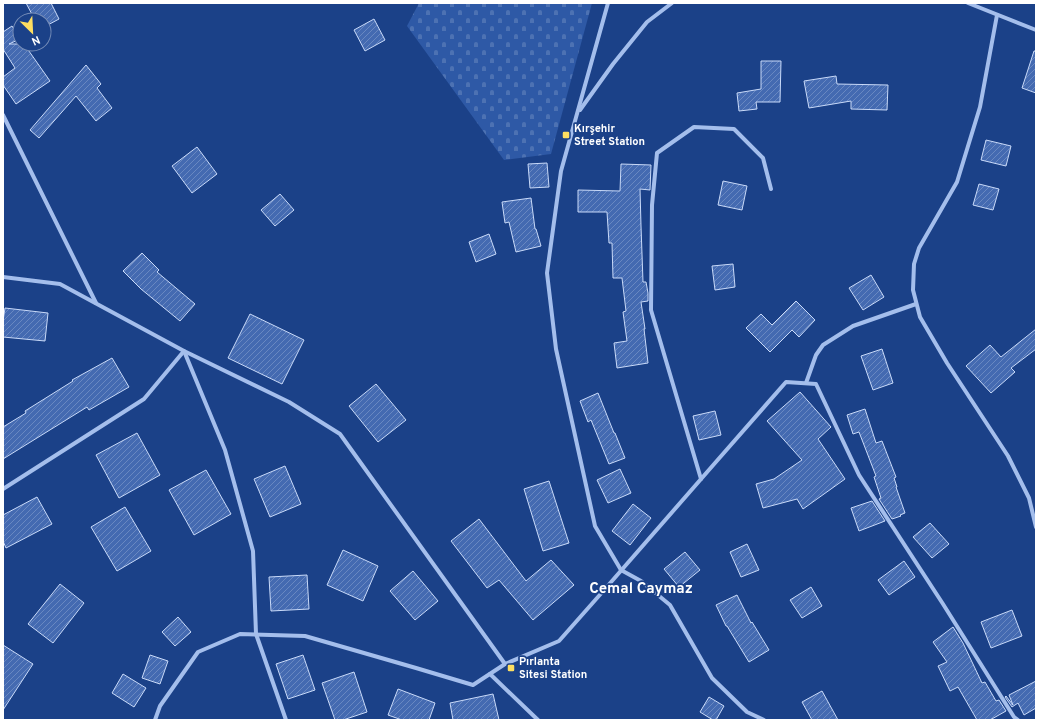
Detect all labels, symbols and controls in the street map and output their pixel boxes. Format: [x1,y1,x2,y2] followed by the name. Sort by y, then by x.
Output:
[12,12,52,52] north arrow
[29,32,42,48] text: N
[574,122,645,149] place label: Kırşehir Street Station
[561,130,571,140] marker: Kırşehir Street Station
[589,580,693,599] district label: Cemal Caymaz
[519,655,587,682] place label: Pırlanta Sitesi Station
[506,663,516,673] marker: Pırlanta Sitesi Station

